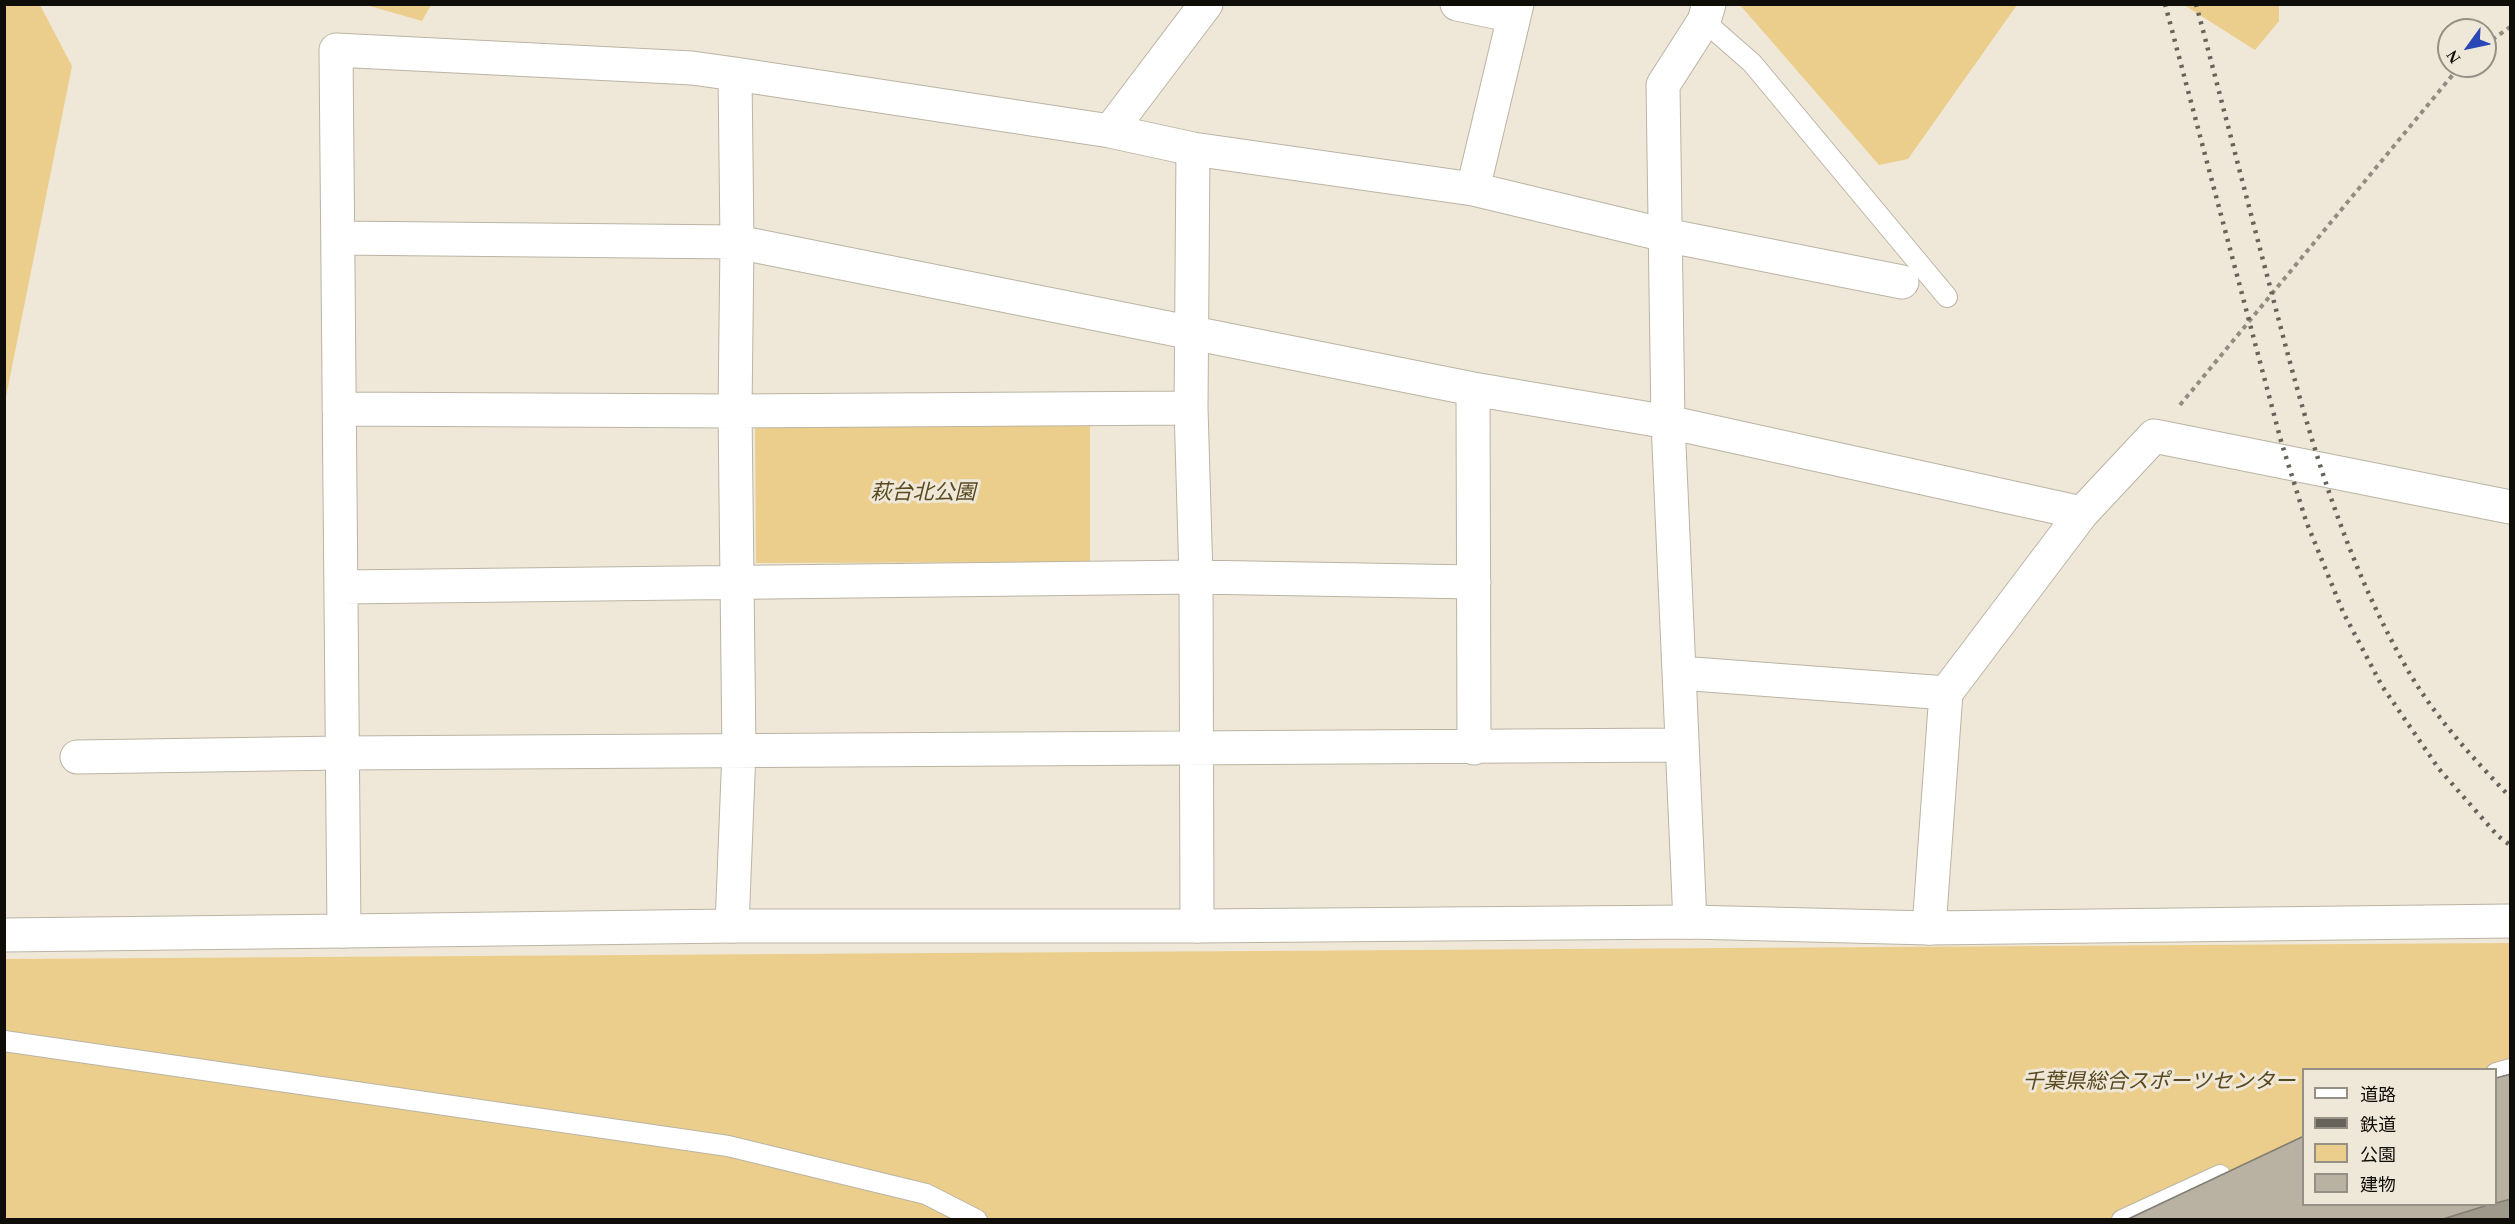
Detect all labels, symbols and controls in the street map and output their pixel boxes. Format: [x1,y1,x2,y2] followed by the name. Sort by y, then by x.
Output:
[2437,18,2497,78] north arrow
[2443,48,2463,66] text: N
[871,480,975,506] park label: 萩台北公園
[2302,1068,2497,1206] legend
[2023,1069,2295,1095] park label: 千葉県総合スポーツセンター
[2360,1085,2396,1105] text: 道路
[2360,1115,2396,1135] text: 鉄道
[2360,1145,2396,1165] text: 公園
[2360,1175,2396,1195] text: 建物

